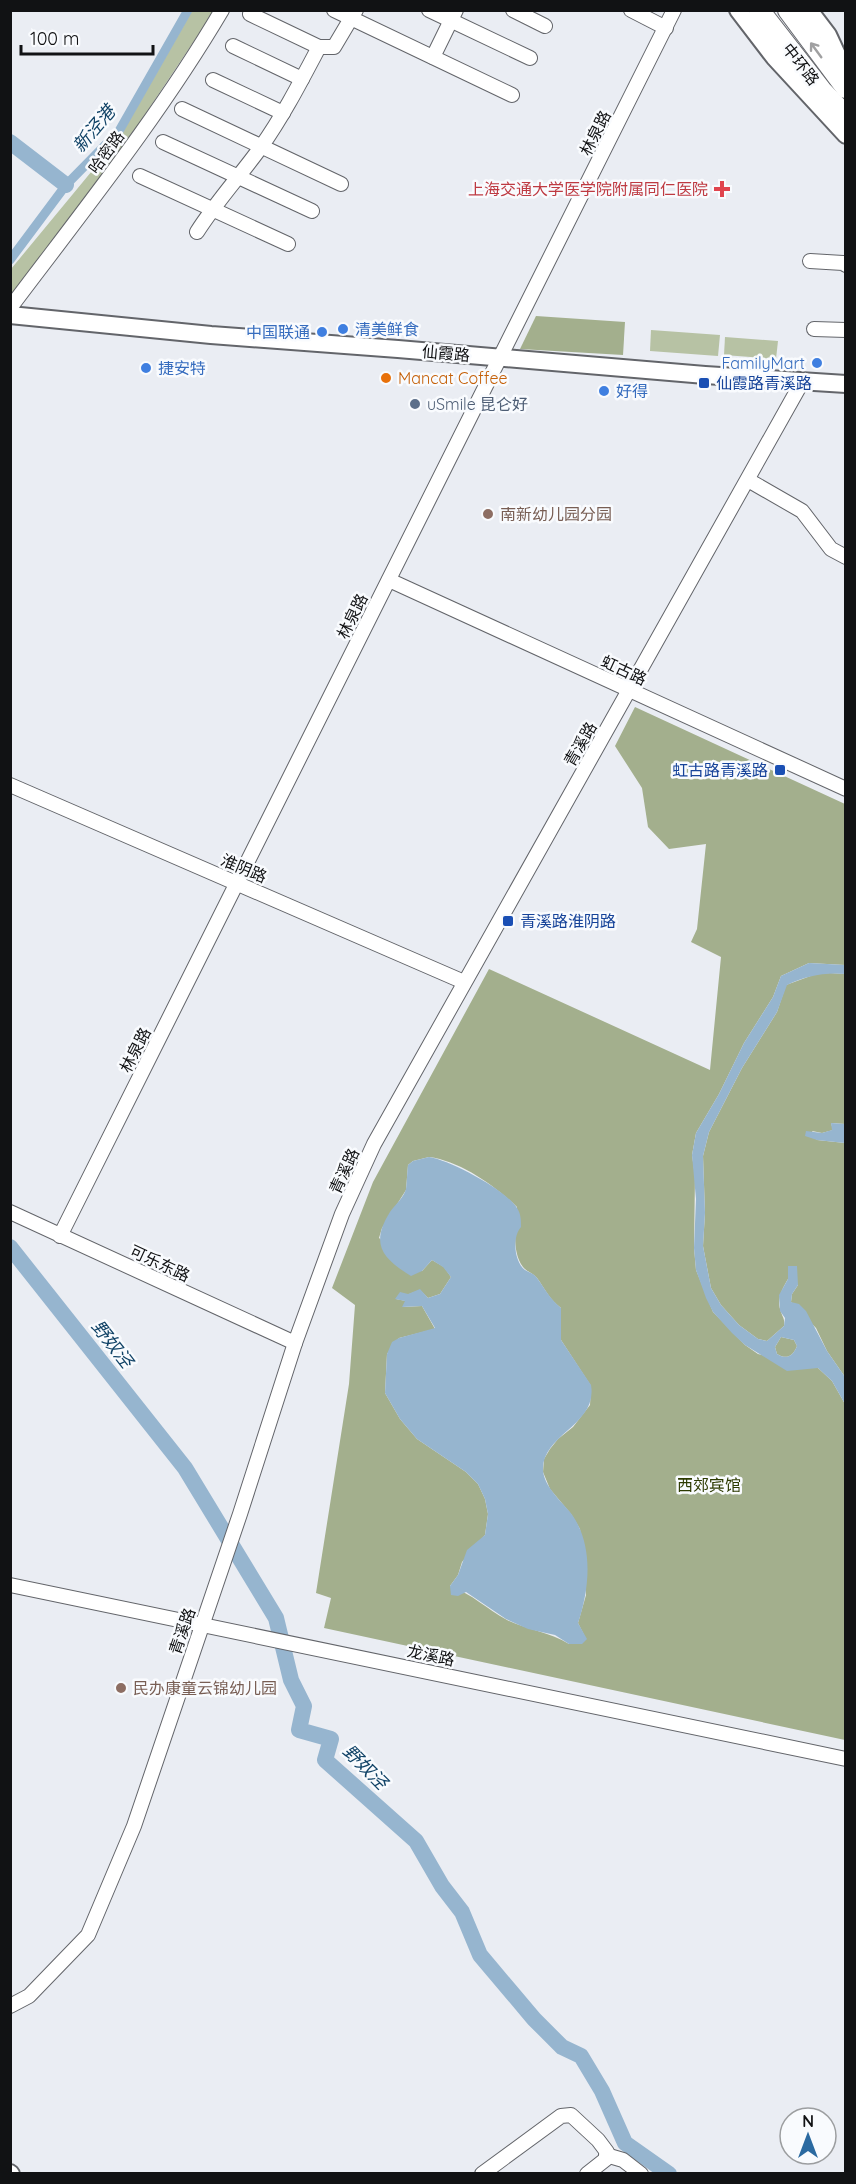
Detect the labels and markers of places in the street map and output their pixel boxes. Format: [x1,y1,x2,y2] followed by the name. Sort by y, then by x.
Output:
[468,179,708,199] place label: 上海交通大学医学院附属同仁医院
[713,180,731,198] marker: 上海交通大学医学院附属同仁医院
[355,319,419,339] place label: 清美鲜食
[246,322,310,342] place label: 中国联通
[336,322,350,336] marker: 清美鲜食
[315,325,329,339] marker: 中国联通
[722,353,805,373] place label: FamilyMart
[810,356,824,370] marker: FamilyMart
[158,358,206,378] place label: 捷安特
[139,361,153,375] marker: 捷安特
[398,368,508,388] place label: Mancat Coffee
[379,371,393,385] marker: Mancat Coffee
[716,373,812,393] place label: 仙霞路青溪路
[697,376,711,390] marker: 仙霞路青溪路
[616,381,648,401] place label: 好得
[597,384,611,398] marker: 好得
[427,394,528,414] place label: uSmile 昆仑好
[408,397,422,411] marker: uSmile 昆仑好
[500,504,612,524] place label: 南新幼儿园分园
[481,507,495,521] marker: 南新幼儿园分园
[672,760,768,780] place label: 虹古路青溪路
[773,763,787,777] marker: 虹古路青溪路
[520,911,616,931] place label: 青溪路淮阴路
[501,914,515,928] marker: 青溪路淮阴路
[133,1678,277,1698] place label: 民办康童云锦幼儿园
[114,1681,128,1695] marker: 民办康童云锦幼儿园

